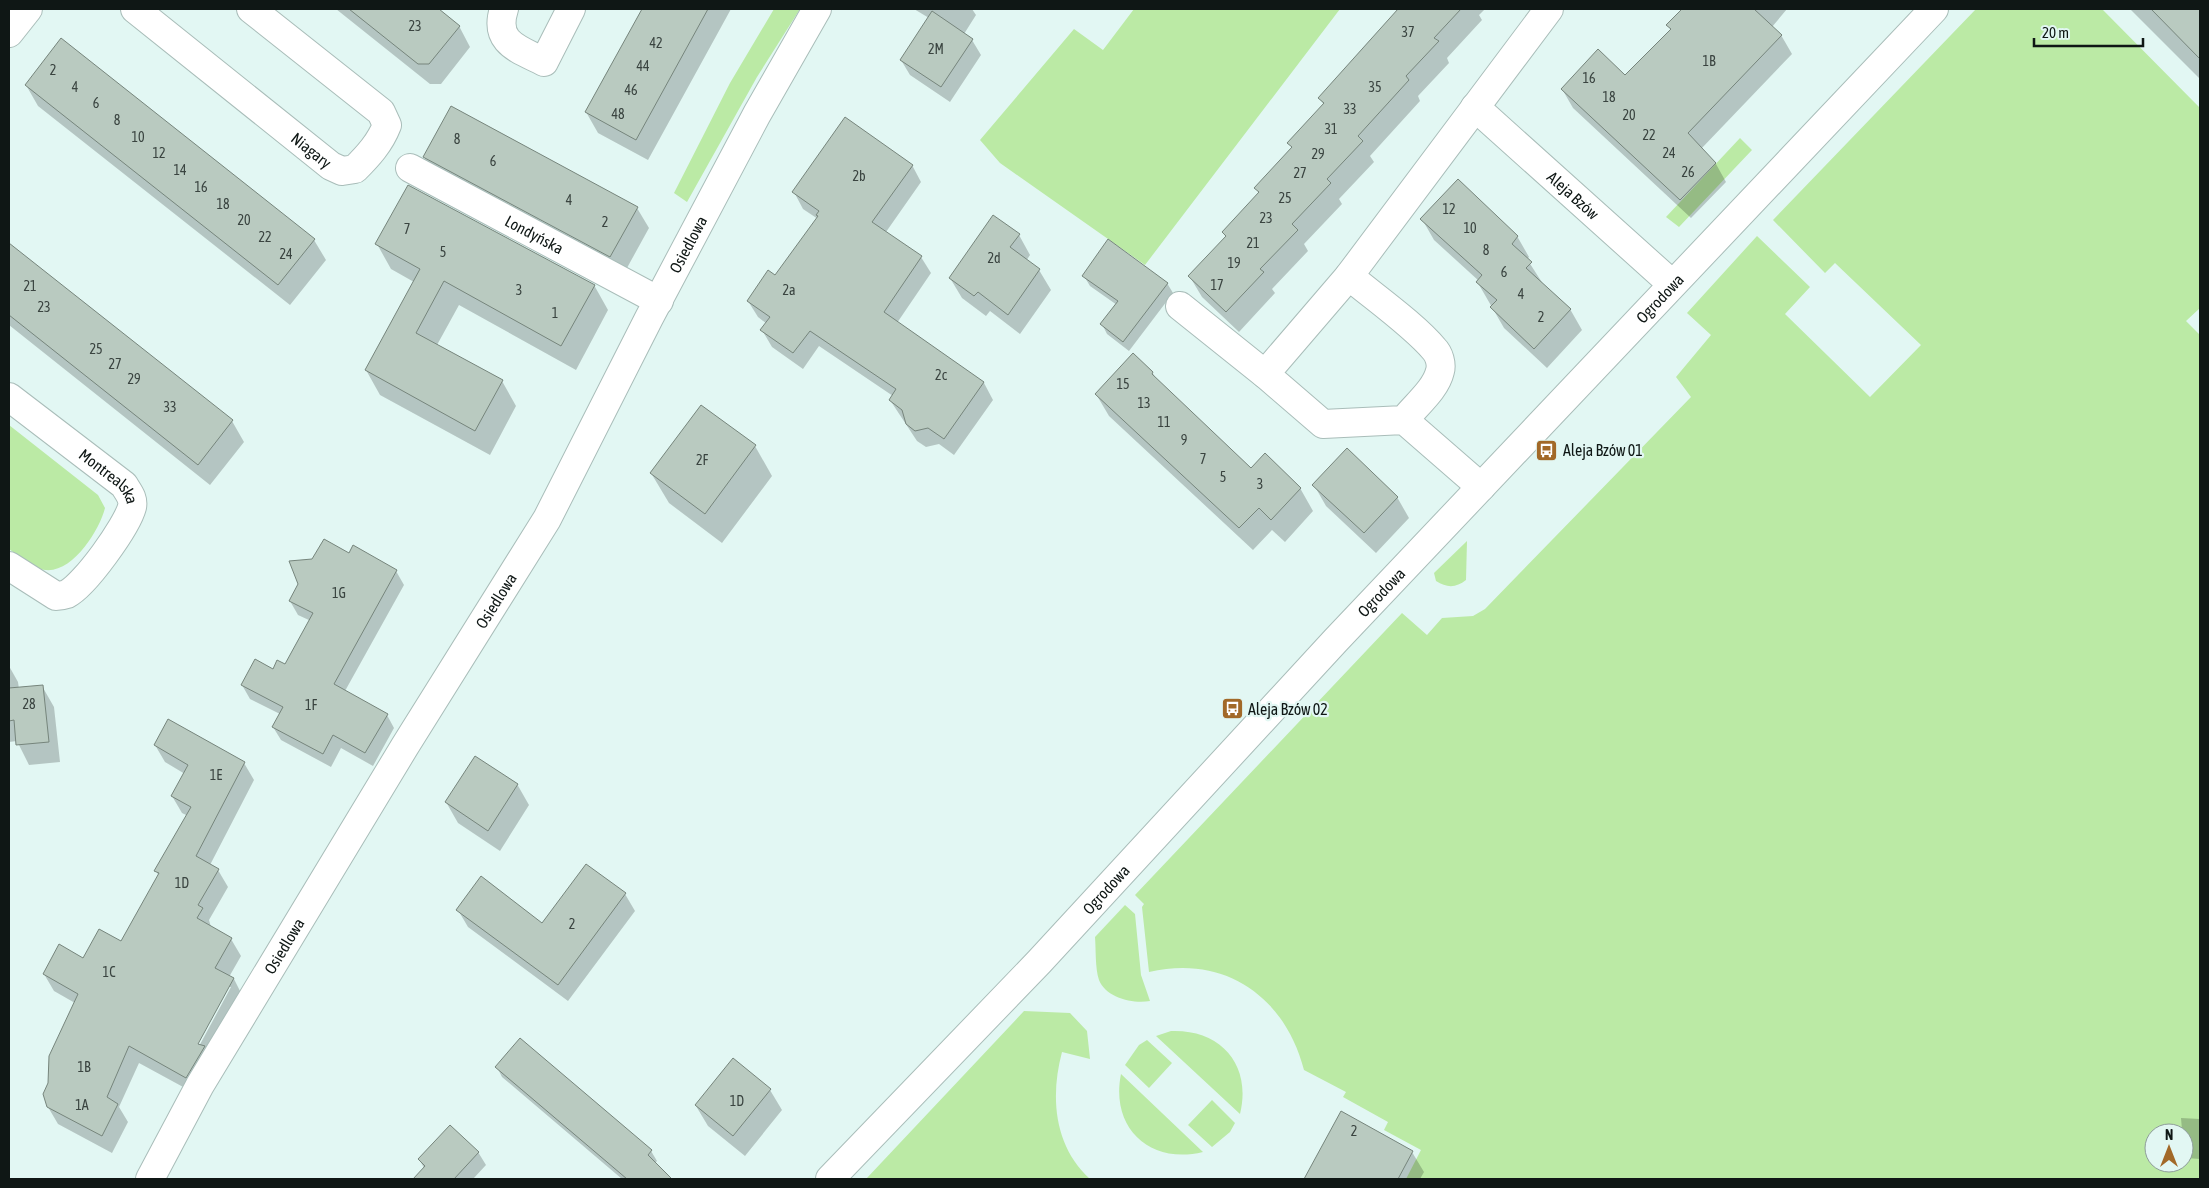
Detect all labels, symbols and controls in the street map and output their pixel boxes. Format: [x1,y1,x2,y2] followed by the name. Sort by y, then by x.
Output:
[2034,15,2143,47] scale bar
[408,18,422,34] house number: 23
[1401,24,1415,40] house number: 37
[2042,24,2069,41] text: 20 m
[649,35,663,51] house number: 42
[928,41,944,57] house number: 2M
[1702,53,1716,69] house number: 1B
[636,58,650,74] house number: 44
[50,62,56,78] house number: 2
[1582,70,1596,86] house number: 16
[72,79,79,95] house number: 4
[1368,79,1382,95] house number: 35
[624,82,638,98] house number: 46
[1602,89,1616,105] house number: 18
[93,95,100,111] house number: 6
[1343,101,1357,117] house number: 33
[611,106,625,122] house number: 48
[1622,107,1636,123] house number: 20
[114,112,121,128] house number: 8
[1324,121,1338,137] house number: 31
[1642,127,1656,143] house number: 22
[131,129,145,145] house number: 10
[288,129,335,173] street label: Niagary
[454,131,461,147] house number: 8
[152,145,166,161] house number: 12
[1662,145,1676,161] house number: 24
[1311,146,1325,162] house number: 29
[490,153,497,169] house number: 6
[173,162,187,178] house number: 14
[1681,164,1695,180] house number: 26
[1293,165,1307,181] house number: 27
[852,168,866,184] house number: 2b
[1544,168,1603,223] street label: Aleja Bzów
[194,179,208,195] house number: 16
[1278,190,1292,206] house number: 25
[566,192,573,208] house number: 4
[216,196,230,212] house number: 18
[1442,201,1456,217] house number: 12
[1259,210,1273,226] house number: 23
[237,212,251,228] house number: 20
[502,212,567,257] street label: Londyńska
[666,213,710,276] street label: Osiedlowa
[602,214,608,230] house number: 2
[1463,220,1477,236] house number: 10
[404,221,410,237] house number: 7
[258,229,272,245] house number: 22
[1246,235,1260,251] house number: 21
[1483,242,1490,258] house number: 8
[440,244,446,260] house number: 5
[279,246,293,262] house number: 24
[987,250,1001,266] house number: 2d
[1227,255,1241,271] house number: 19
[1501,264,1508,280] house number: 6
[1632,270,1687,326] street label: Ogrodowa
[1210,277,1224,293] house number: 17
[23,278,37,294] house number: 21
[516,282,522,298] house number: 3
[782,282,796,298] house number: 2a
[1518,286,1525,302] house number: 4
[37,299,51,315] house number: 23
[552,305,558,321] house number: 1
[1538,309,1544,325] house number: 2
[89,341,103,357] house number: 25
[108,356,122,372] house number: 27
[935,367,948,383] house number: 2c
[127,371,141,387] house number: 29
[1116,376,1130,392] house number: 15
[1137,395,1151,411] house number: 13
[163,399,177,415] house number: 33
[1157,414,1171,430] house number: 11
[1181,432,1187,448] house number: 9
[1535,438,1559,462] bus stop icon: Aleja Bzów 01
[1563,441,1643,460] place label: Aleja Bzów 01
[76,445,142,505] street label: Montrealska
[1200,451,1206,467] house number: 7
[696,452,708,468] house number: 2F
[1220,469,1226,485] house number: 5
[1257,476,1263,492] house number: 3
[1354,564,1408,620] street label: Ogrodowa
[472,570,520,632] street label: Osiedlowa
[332,585,346,601] house number: 1G
[22,696,36,712] house number: 28
[305,697,317,713] house number: 1F
[1220,697,1244,721] bus stop icon: Aleja Bzów 02
[1248,700,1328,719] place label: Aleja Bzów 02
[210,767,222,783] house number: 1E
[1079,861,1133,918] street label: Ogrodowa
[175,875,189,891] house number: 1D
[260,915,308,977] street label: Osiedlowa
[569,916,575,932] house number: 2
[103,964,116,980] house number: 1C
[77,1059,91,1075] house number: 1B
[730,1093,744,1109] house number: 1D
[75,1097,89,1113] house number: 1A
[1351,1123,1357,1139] house number: 2
[2144,1123,2194,1173] north arrow
[2165,1127,2173,1143] text: N

